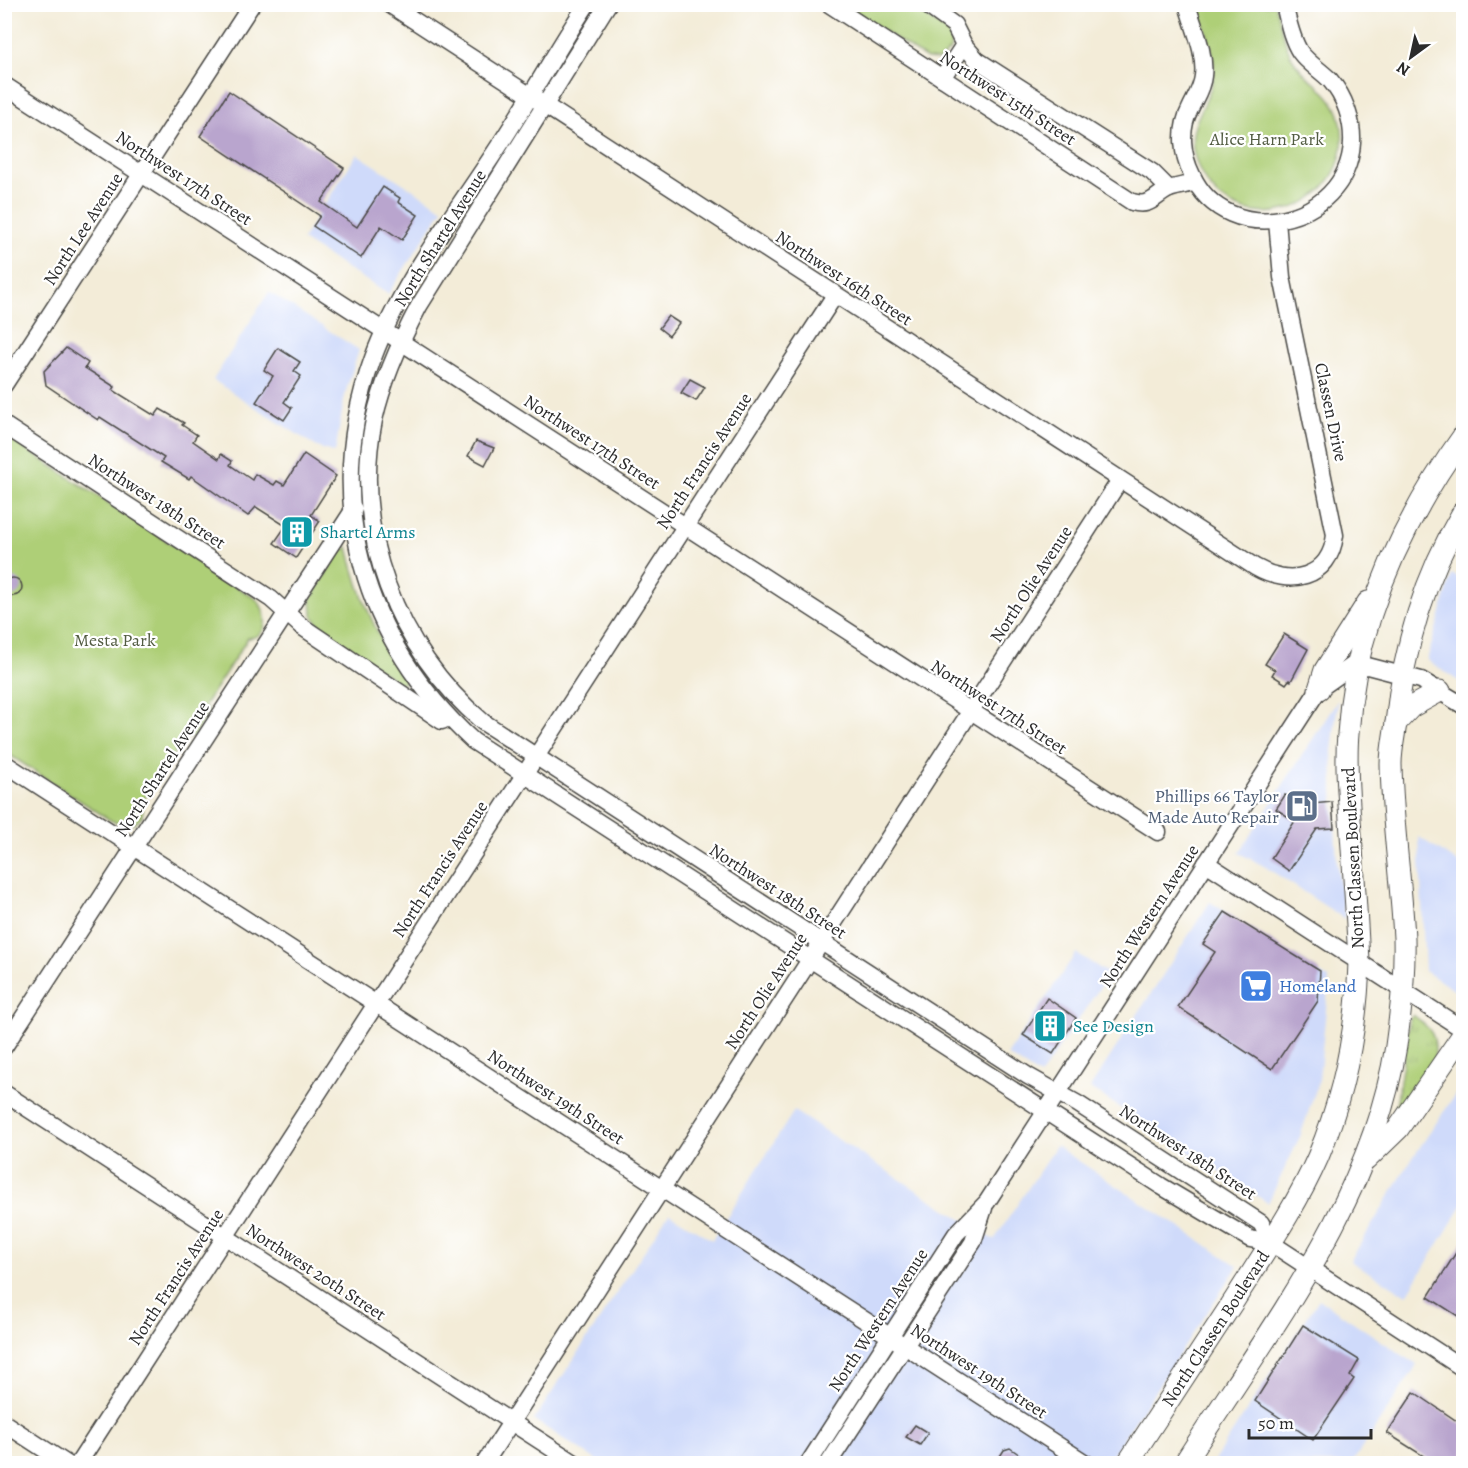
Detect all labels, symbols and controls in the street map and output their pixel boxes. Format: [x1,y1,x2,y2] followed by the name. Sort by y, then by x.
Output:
[1381,27,1441,87] north arrow
[935,45,1081,151] street label: Northwest 15th Street
[1392,56,1414,81] text: N
[111,125,257,231] street label: Northwest 17th Street
[1209,127,1324,151] park label: Alice Harn Park
[388,165,492,311] street label: North Shartel Avenue
[38,168,128,290] street label: North Lee Avenue
[771,225,917,331] street label: Northwest 16th Street
[1309,360,1353,464] street label: Classen Drive
[651,388,757,534] street label: North Francis Avenue
[519,389,665,495] street label: Northwest 17th Street
[84,448,230,554] street label: Northwest 18th Street
[279,514,315,550] building icon: Shartel Arms
[320,520,415,544] place label: Shartel Arms
[984,521,1078,647] street label: North Olie Avenue
[74,628,156,652] park label: Mesta Park
[926,654,1072,760] street label: Northwest 17th Street
[109,696,215,842] street label: North Shartel Avenue
[1336,766,1370,949] street label: North Classen Boulevard
[1148,784,1279,829] place label: Phillips 66 Taylor Made Auto Repair
[1284,788,1320,824] fuel station icon: Phillips 66 Taylor Made Auto Repair
[387,796,493,942] street label: North Francis Avenue
[705,838,851,944] street label: Northwest 18th Street
[1094,840,1204,992] street label: North Western Avenue
[719,928,813,1054] street label: North Olie Avenue
[1238,968,1274,1004] supermarket icon: Homeland
[1279,974,1357,998] place label: Homeland
[1032,1008,1068,1044] building icon: See Design
[1073,1014,1154,1038] place label: See Design
[483,1044,629,1150] street label: Northwest 19th Street
[1115,1099,1261,1205] street label: Northwest 18th Street
[123,1204,229,1350] street label: North Francis Avenue
[241,1218,391,1326] street label: Northwest 20th Street
[823,1244,933,1396] street label: North Western Avenue
[1156,1245,1275,1411] street label: North Classen Boulevard
[906,1318,1052,1424] street label: Northwest 19th Street
[1249,1402,1370,1440] scale bar
[1258,1411,1294,1435] text: 50 m

